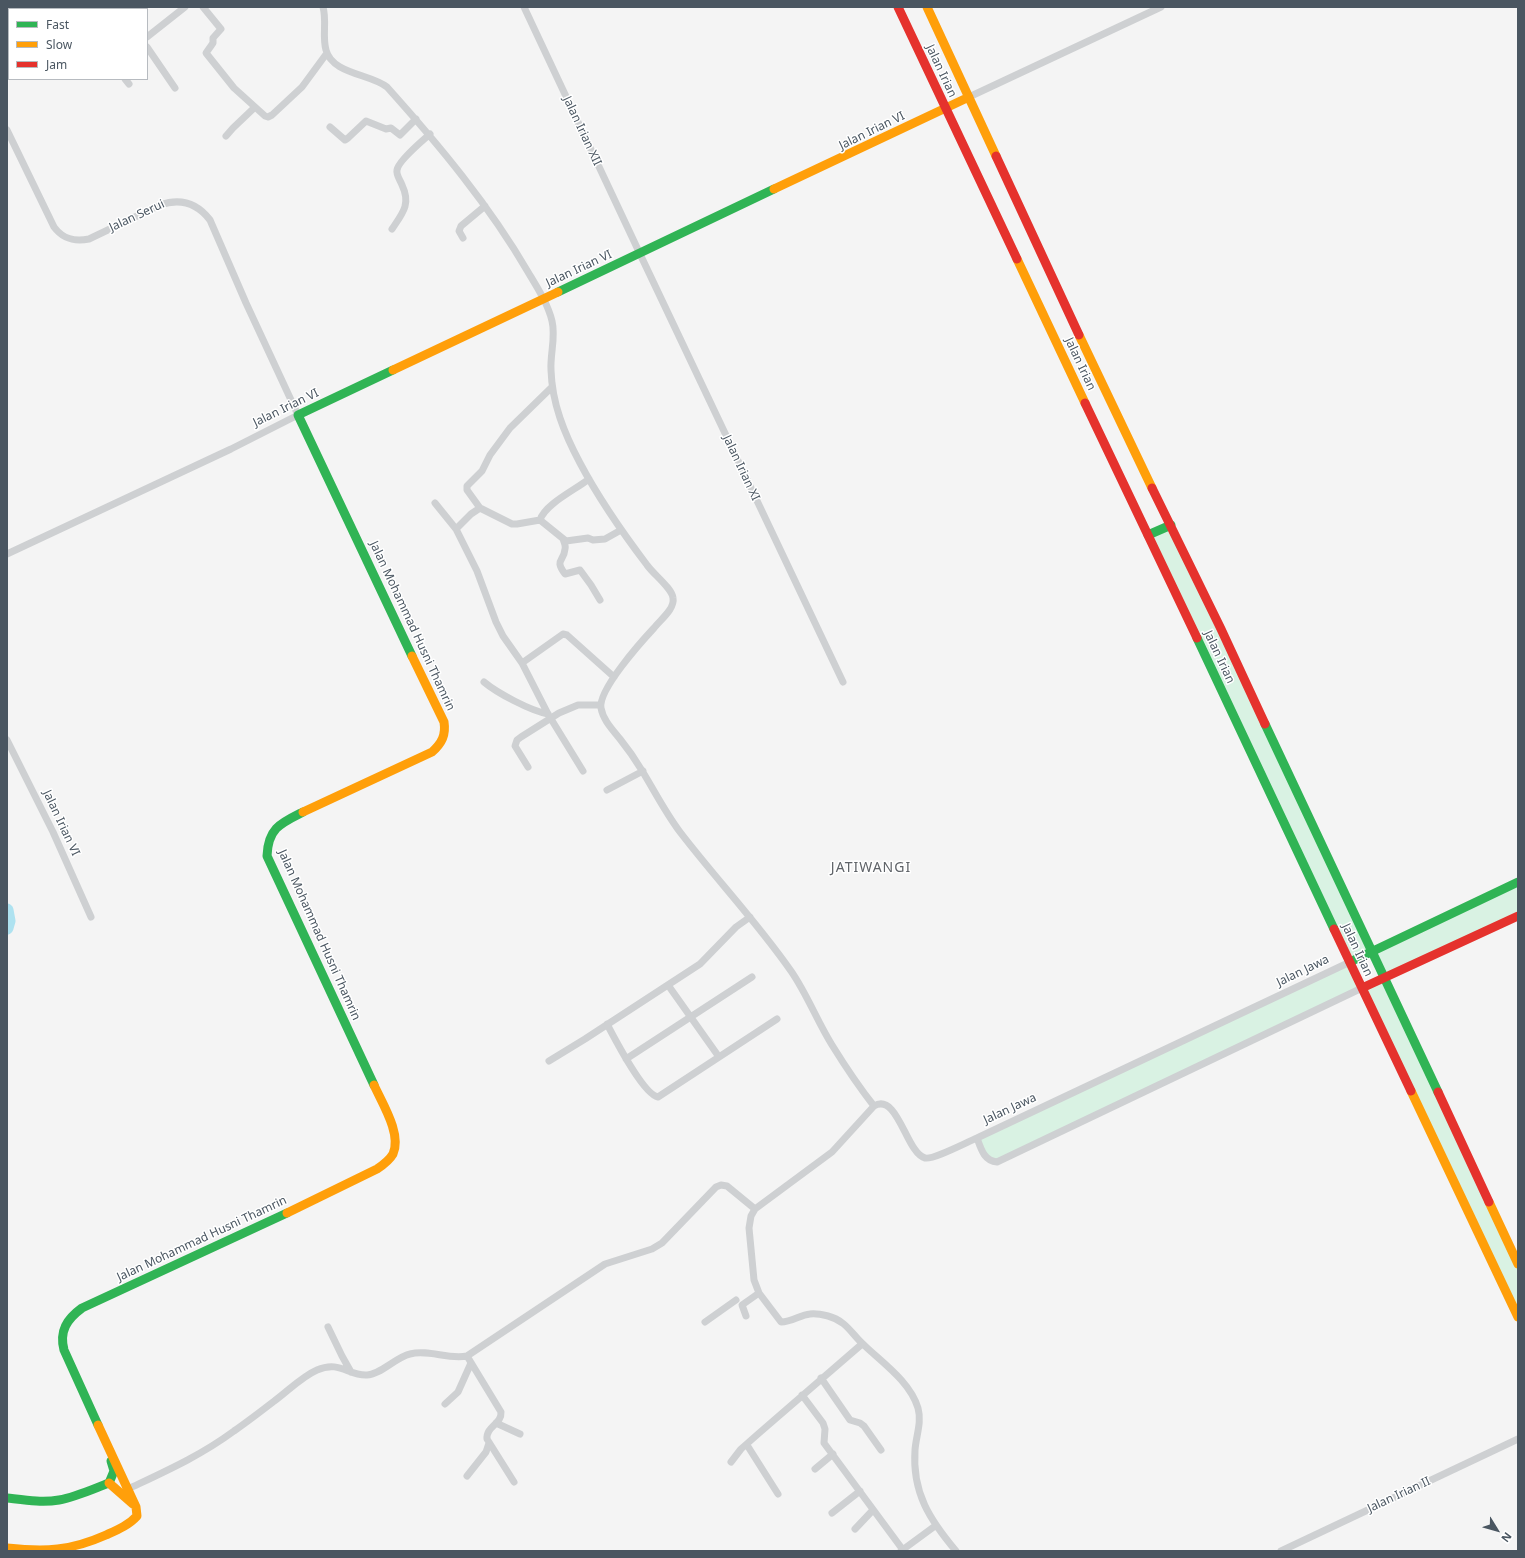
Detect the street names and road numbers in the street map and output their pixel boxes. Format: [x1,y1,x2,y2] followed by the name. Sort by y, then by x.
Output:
[923,42,959,100] street label: Jalan Irian
[560,94,604,168] street label: Jalan Irian XII
[837,109,907,153] street label: Jalan Irian VI
[107,197,167,235] street label: Jalan Serui
[544,247,614,291] street label: Jalan Irian VI
[1062,335,1098,393] street label: Jalan Irian
[251,386,321,430] street label: Jalan Irian VI
[720,433,762,503] street label: Jalan Irian XI
[366,539,458,713] street label: Jalan Mohammad Husni Thamrin
[1201,628,1237,686] street label: Jalan Irian
[39,788,83,858] street label: Jalan Irian VI
[275,847,363,1023] street label: Jalan Mohammad Husni Thamrin
[1339,921,1375,979] street label: Jalan Irian
[1274,952,1332,990] street label: Jalan Jawa
[981,1091,1039,1127] street label: Jalan Jawa
[115,1193,289,1285] street label: Jalan Mohammad Husni Thamrin
[1365,1474,1433,1516] street label: Jalan Irian II

